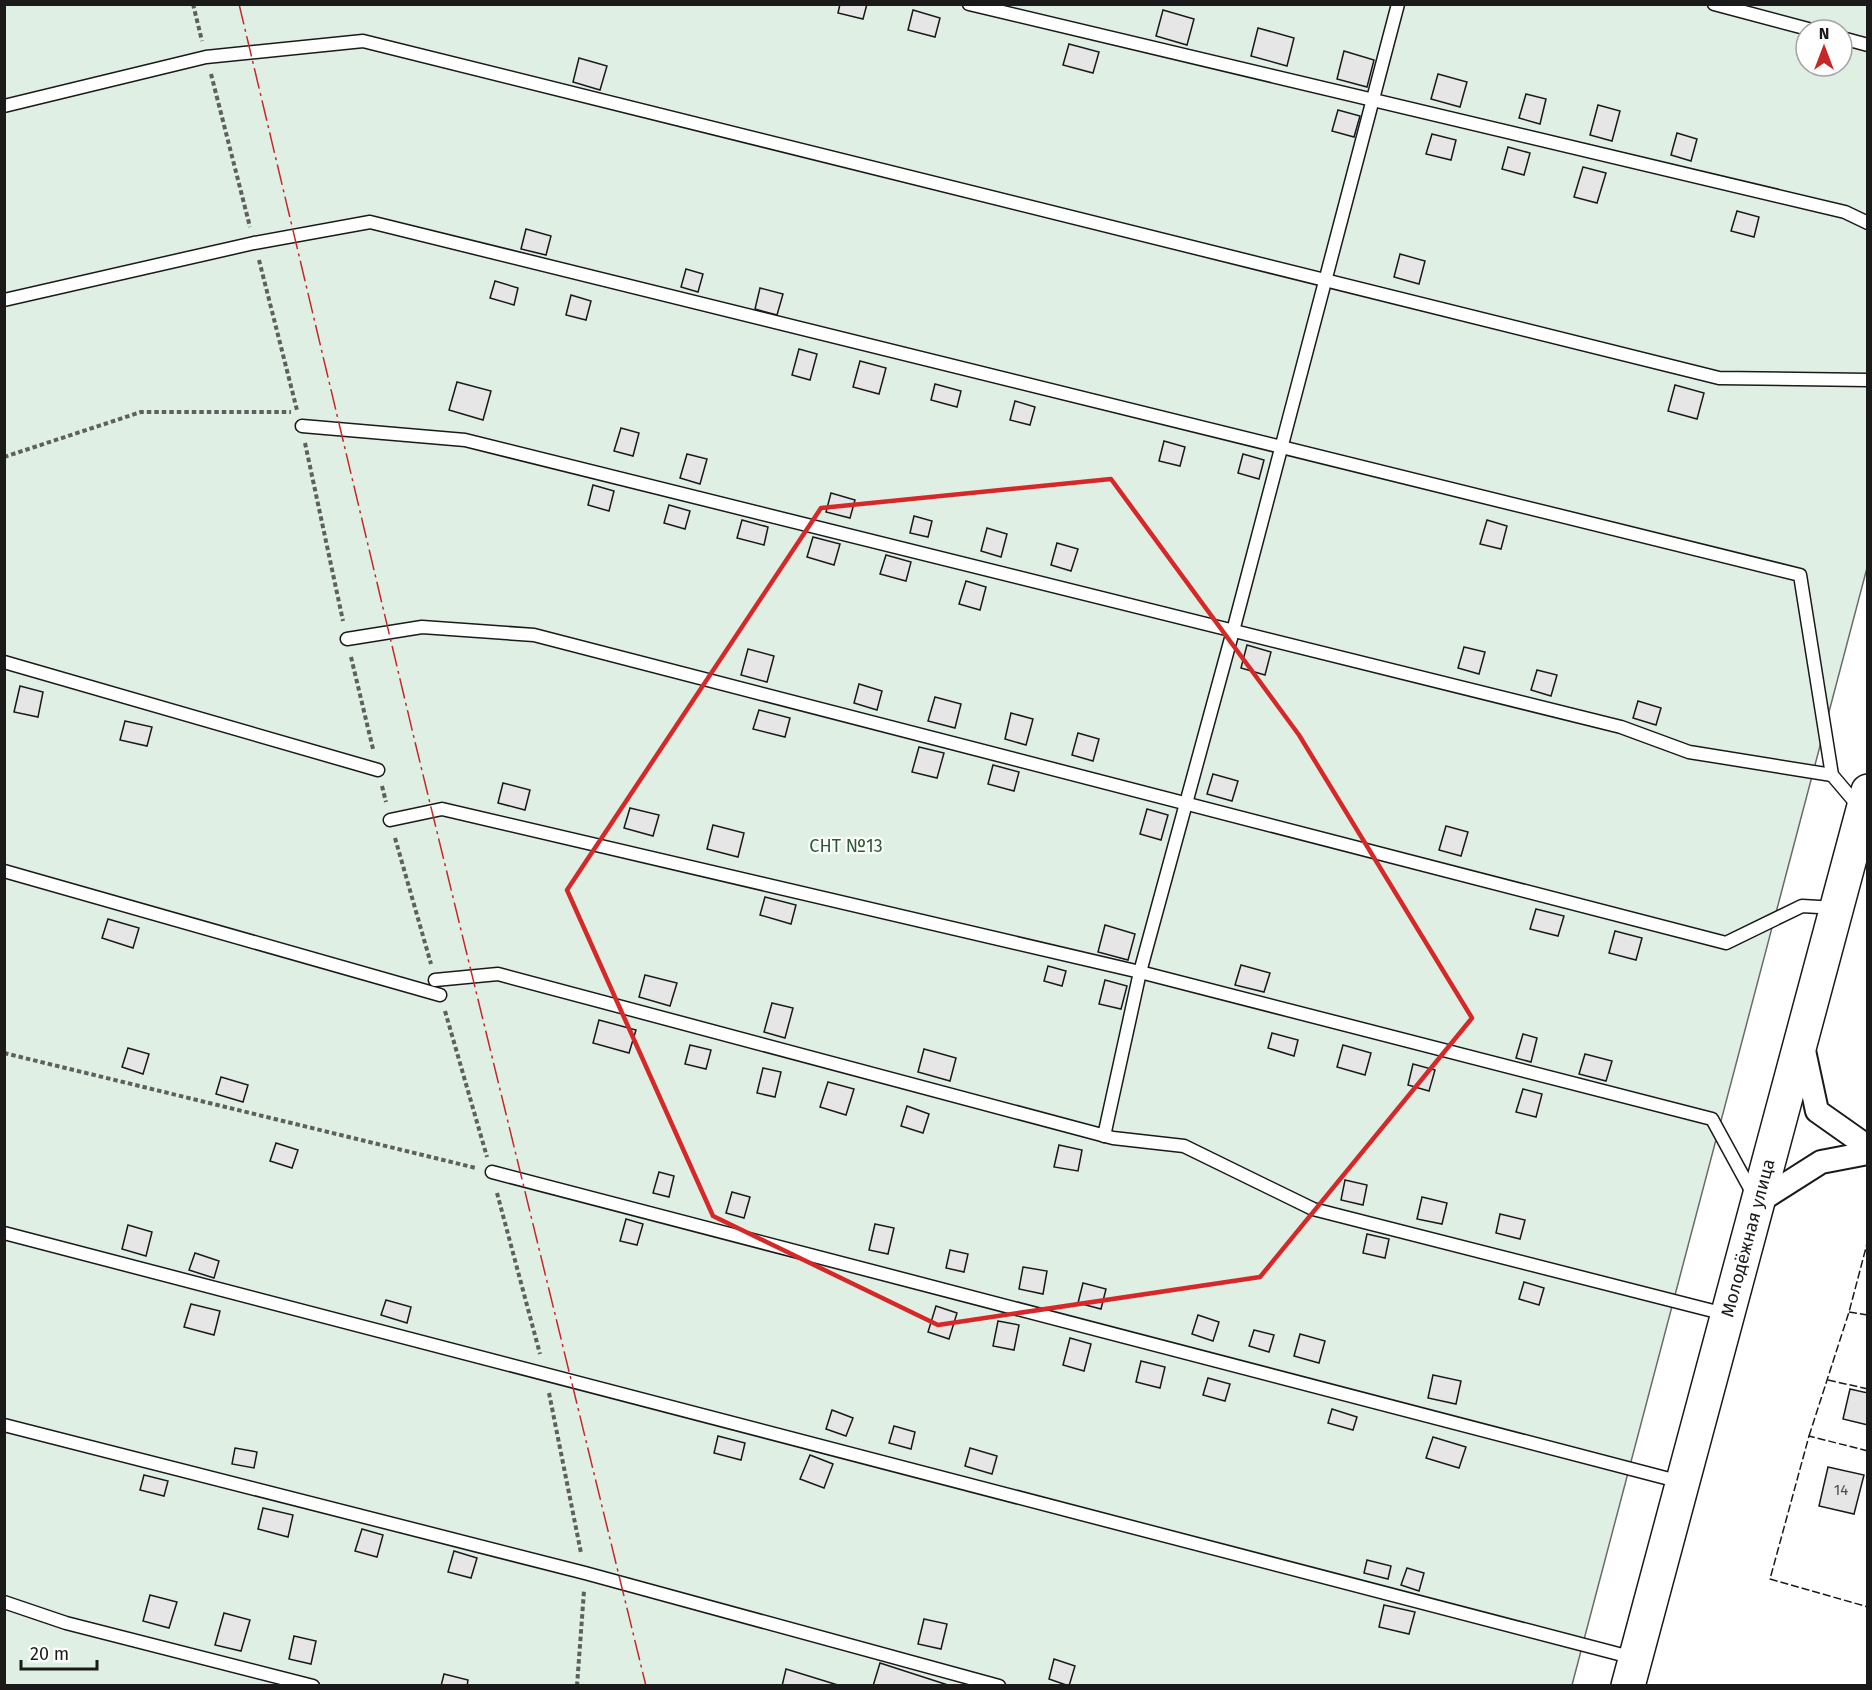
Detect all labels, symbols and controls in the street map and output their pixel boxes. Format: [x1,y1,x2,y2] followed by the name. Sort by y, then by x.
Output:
[1794,18,1854,78] north arrow
[1819,24,1829,43] text: N
[809,835,883,857] park label: СНТ №13
[1716,1156,1780,1320] street label: Молодёжная улица
[1834,1481,1848,1499] house number: 14
[21,1633,98,1671] scale bar
[30,1643,69,1665] text: 20 m

